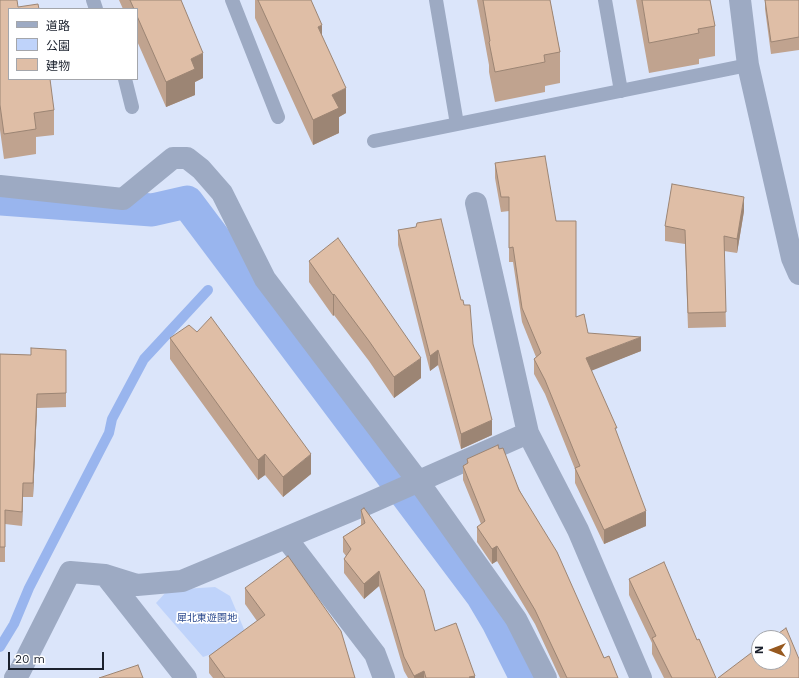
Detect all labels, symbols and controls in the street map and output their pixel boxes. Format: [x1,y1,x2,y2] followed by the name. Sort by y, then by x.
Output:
[8,8,138,80] legend
[46,19,70,33] text: 道路
[46,39,70,53] text: 公園
[46,59,70,73] text: 建物
[177,612,237,624] park label: 犀北東遊園地
[751,630,791,670] north arrow
[10,644,106,670] scale bar
[753,646,766,654] text: N
[15,652,45,666] text: 20 m

